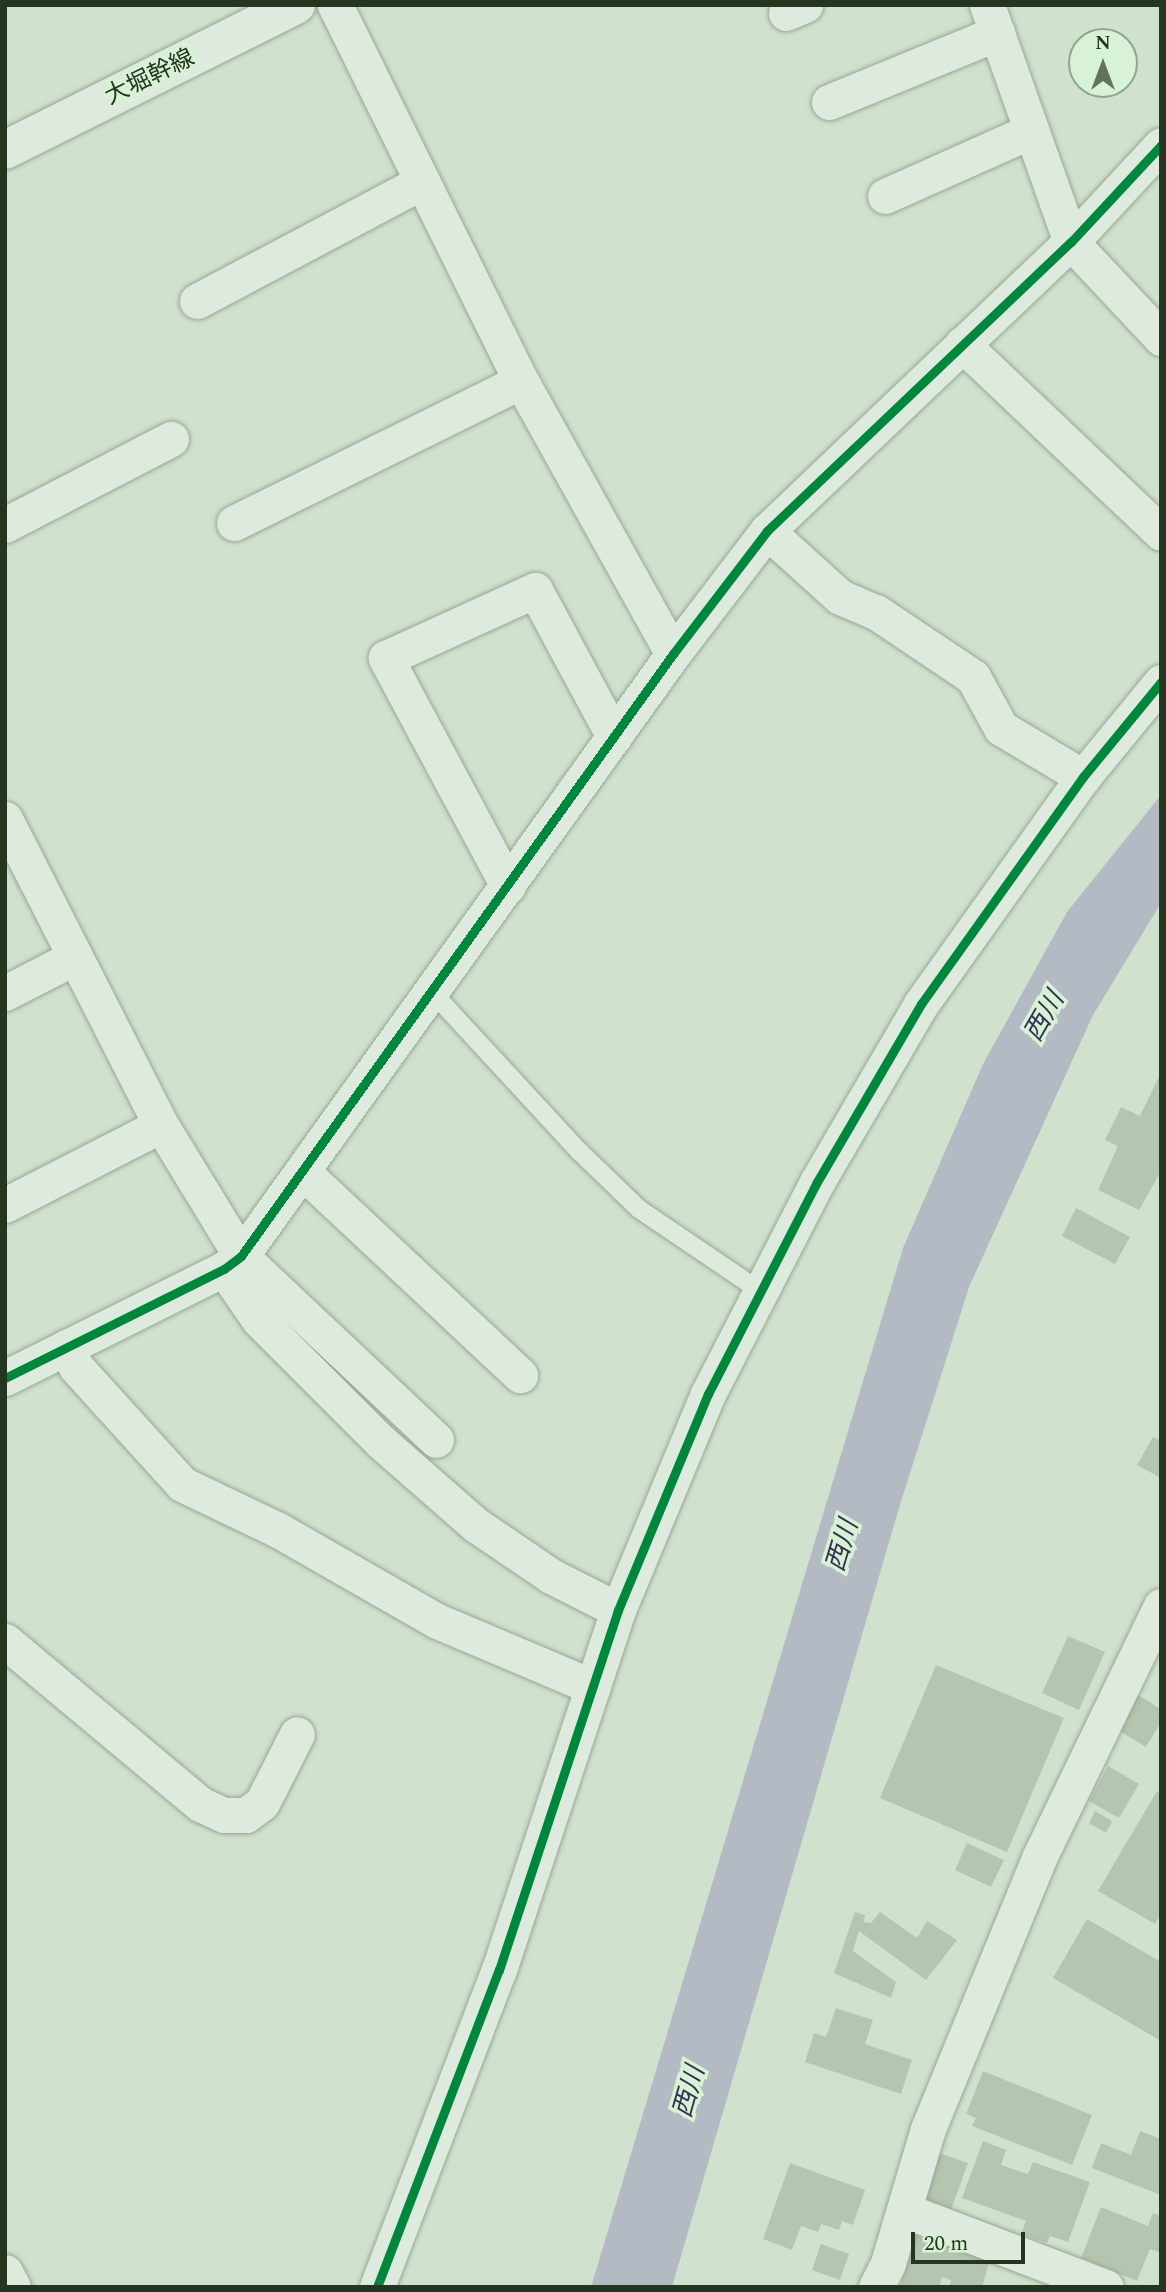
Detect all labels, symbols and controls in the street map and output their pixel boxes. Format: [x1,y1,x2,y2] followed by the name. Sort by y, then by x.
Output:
[1068,28,1138,98] north arrow
[1095,29,1111,58] text: N
[101,44,199,112] street label: 大堀幹線
[1018,987,1072,1047] water label: 西川
[820,1517,866,1575] water label: 西川
[668,2063,712,2121] water label: 西川
[914,2218,1028,2262] scale bar
[924,2228,968,2260] text: 20 m

